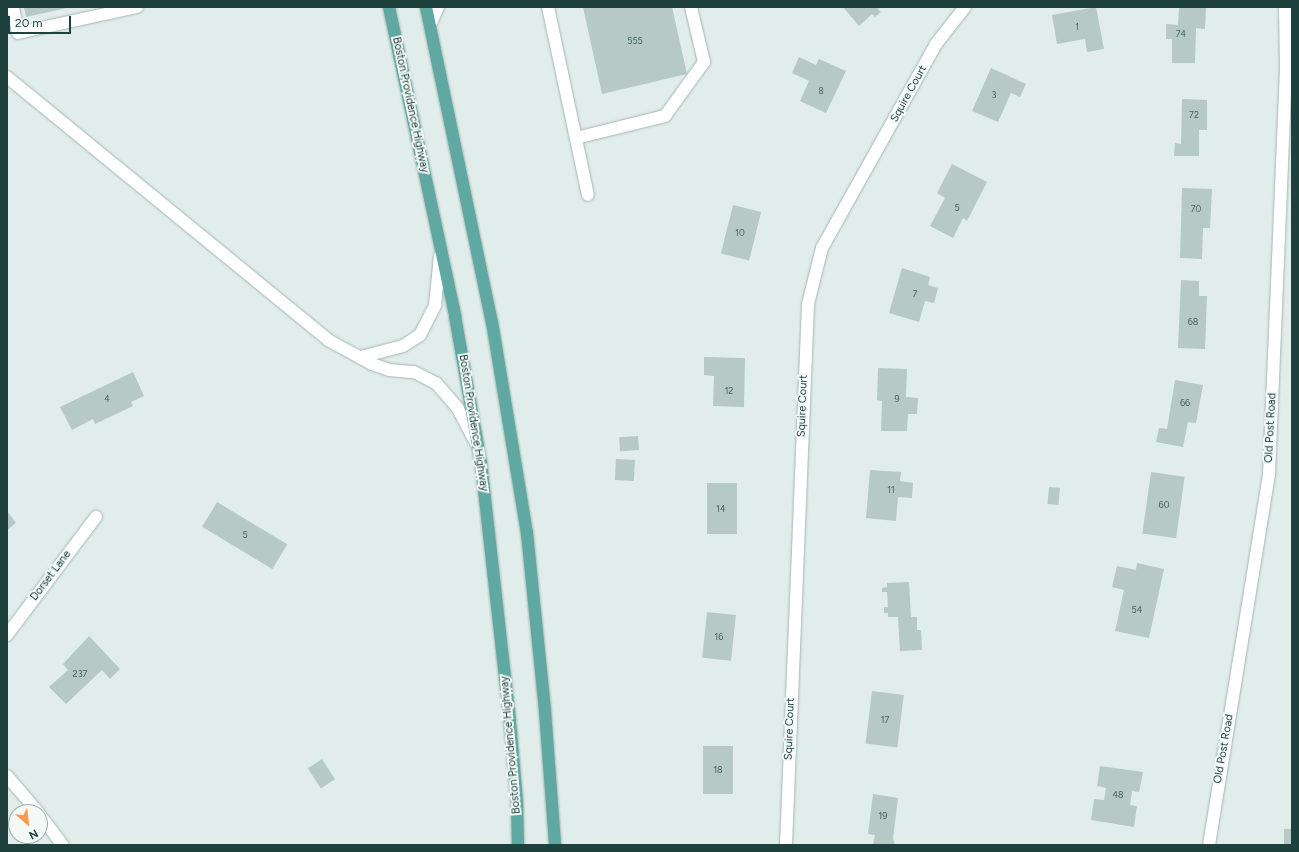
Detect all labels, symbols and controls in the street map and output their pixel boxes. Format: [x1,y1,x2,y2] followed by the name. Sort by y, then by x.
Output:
[10,8,73,34] scale bar
[15,16,43,30] text: 20 m
[1075,22,1079,32] house number: 1
[1176,29,1186,39] house number: 74
[389,36,431,174] street label: Boston Providence Highway
[627,36,643,46] house number: 555
[888,63,930,125] street label: Squire Court
[818,86,824,96] house number: 8
[992,90,996,100] house number: 3
[1189,110,1199,120] house number: 72
[954,203,960,213] house number: 5
[1191,204,1201,214] house number: 70
[735,228,745,238] house number: 10
[913,289,917,299] house number: 7
[1188,317,1198,327] house number: 68
[456,354,490,492] street label: Boston Providence Highway
[795,375,811,437] street label: Squire Court
[725,386,733,396] house number: 12
[1263,393,1279,463] street label: Old Post Road
[104,394,110,404] house number: 4
[894,394,900,404] house number: 9
[1180,398,1190,408] house number: 66
[887,485,895,495] house number: 11
[1159,500,1169,510] house number: 60
[716,504,726,514] house number: 14
[242,530,248,540] house number: 5
[28,548,74,604] street label: Dorset Lane
[1132,605,1142,615] house number: 54
[715,632,723,642] house number: 16
[73,669,87,679] house number: 237
[498,675,524,815] street label: Boston Providence Highway
[782,698,798,760] street label: Squire Court
[1211,713,1237,785] street label: Old Post Road
[881,715,889,725] house number: 17
[713,765,723,775] house number: 18
[1112,790,1124,800] house number: 48
[8,804,48,844] north arrow
[879,811,887,821] house number: 19
[27,826,40,842] text: N

